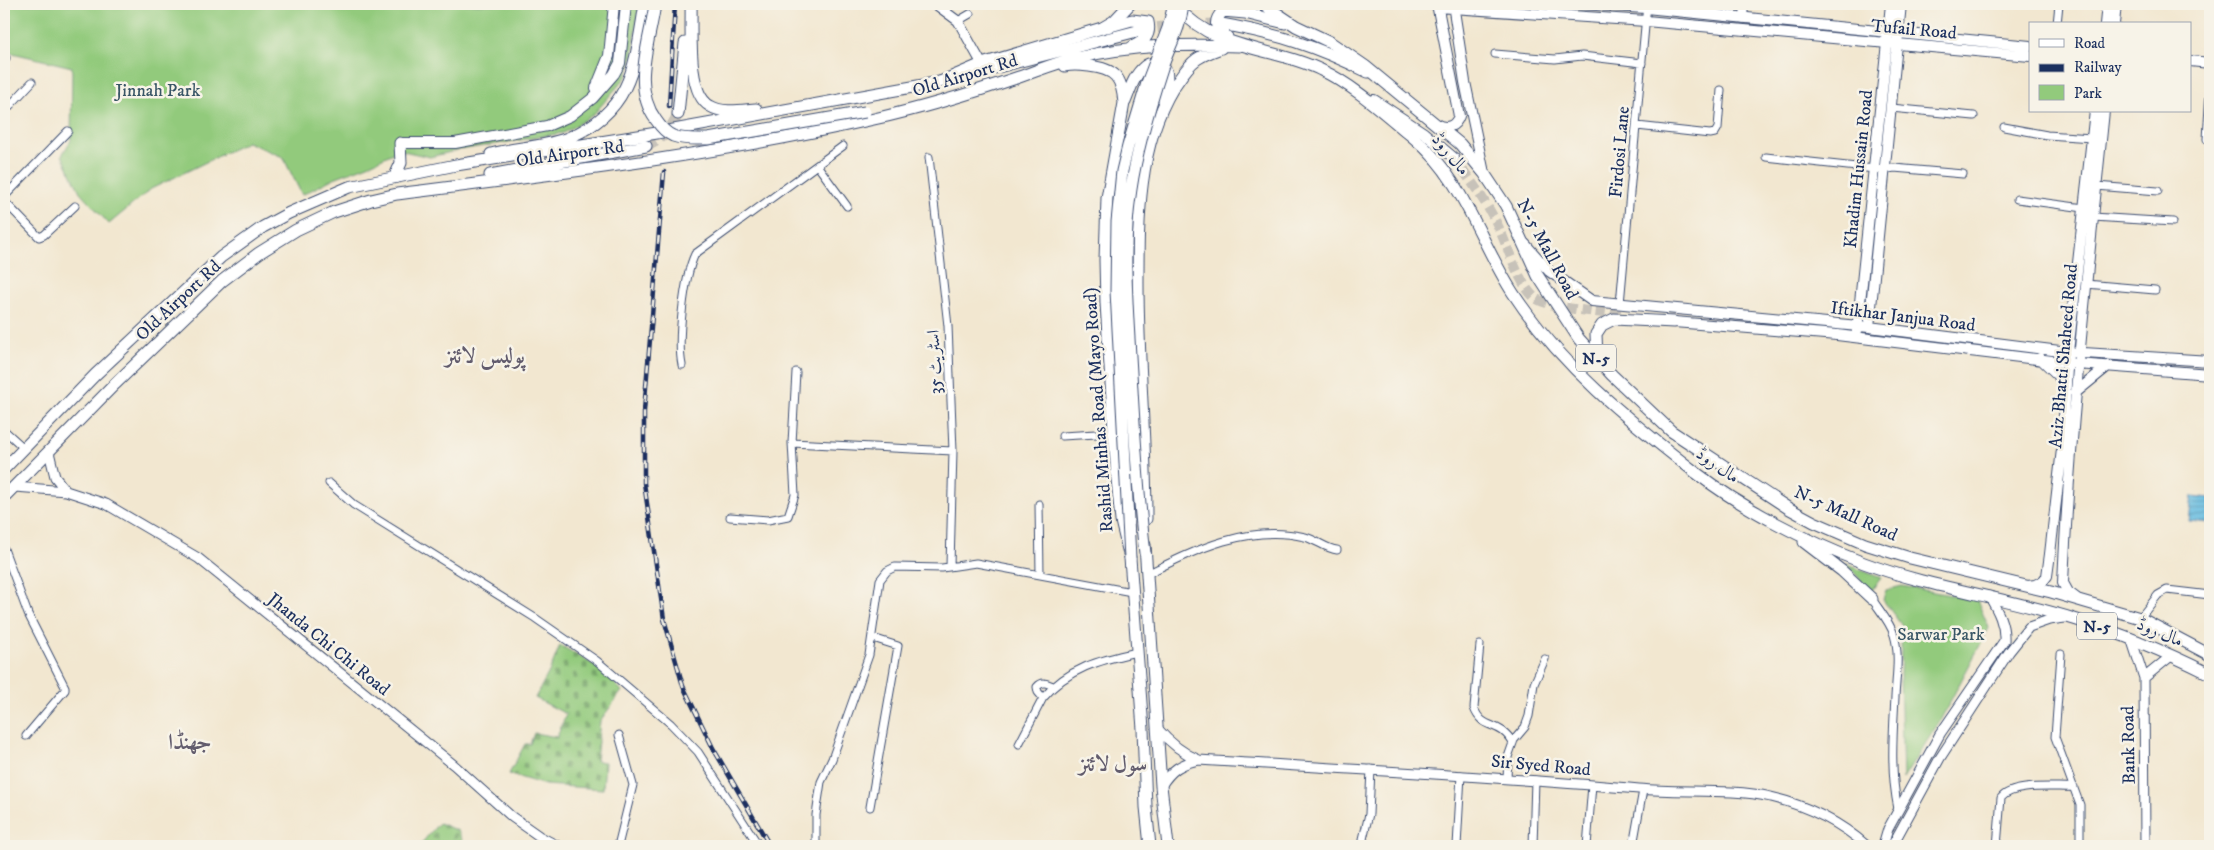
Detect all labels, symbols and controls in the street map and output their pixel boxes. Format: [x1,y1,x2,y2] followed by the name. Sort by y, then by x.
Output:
[1870,15,1957,45] street label: Tufail Road
[2029,22,2192,112] legend
[2074,34,2106,53] text: Road
[910,50,1020,102] street label: Old Airport Rd
[2074,58,2122,77] text: Railway
[114,80,200,102] park label: Jinnah Park
[2074,84,2103,103] text: Park
[1840,89,1878,249] street label: Khadim Hussain Road
[1605,105,1635,199] street label: Firdosi Lane
[1426,129,1474,180] street label: مال روڈ
[515,136,625,172] street label: Old Airport Rd
[1511,195,1583,304] street label: N-5 Mall Road
[131,256,226,346] street label: Old Airport Rd
[2045,263,2083,449] street label: Aziz Bhatti Shaheed Road
[1079,287,1119,533] street label: Rashid Minhas Road (Mayo Road)
[1829,297,1977,337] street label: Iftikhar Janjua Road
[923,329,947,394] street label: اسٹریٹ 35
[442,343,527,372] district label: پولیس لائنز
[1576,344,1616,372] road number: N-5
[1691,443,1744,489] street label: مال روڈ
[1790,481,1901,547] street label: N-5 Mall Road
[261,587,394,701] street label: Jhanda Chi Chi Road
[2077,612,2117,640] road number: N-5
[2133,613,2186,652] street label: مال روڈ
[1897,624,1985,646] park label: Sarwar Park
[2117,706,2141,784] street label: Bank Road
[168,729,212,756] district label: جھنڈا
[1076,751,1147,778] district label: سول لائنز
[1490,751,1592,781] street label: Sir Syed Road

